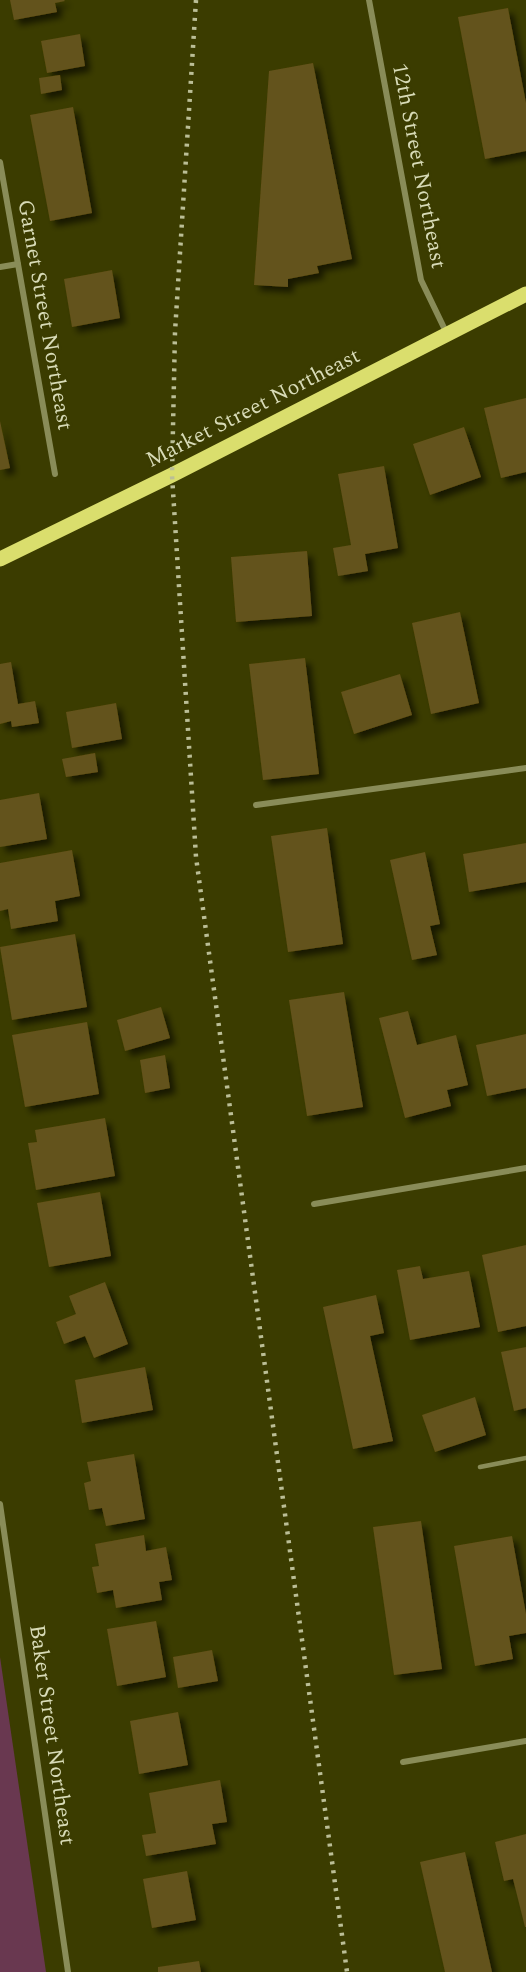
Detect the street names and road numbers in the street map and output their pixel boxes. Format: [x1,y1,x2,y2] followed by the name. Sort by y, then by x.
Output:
[383,60,455,272] street label: 12th Street Northeast
[8,197,82,433] street label: Garnet Street Northeast
[140,339,366,476] street label: Market Street Northeast
[20,1623,84,1848] street label: Baker Street Northeast

